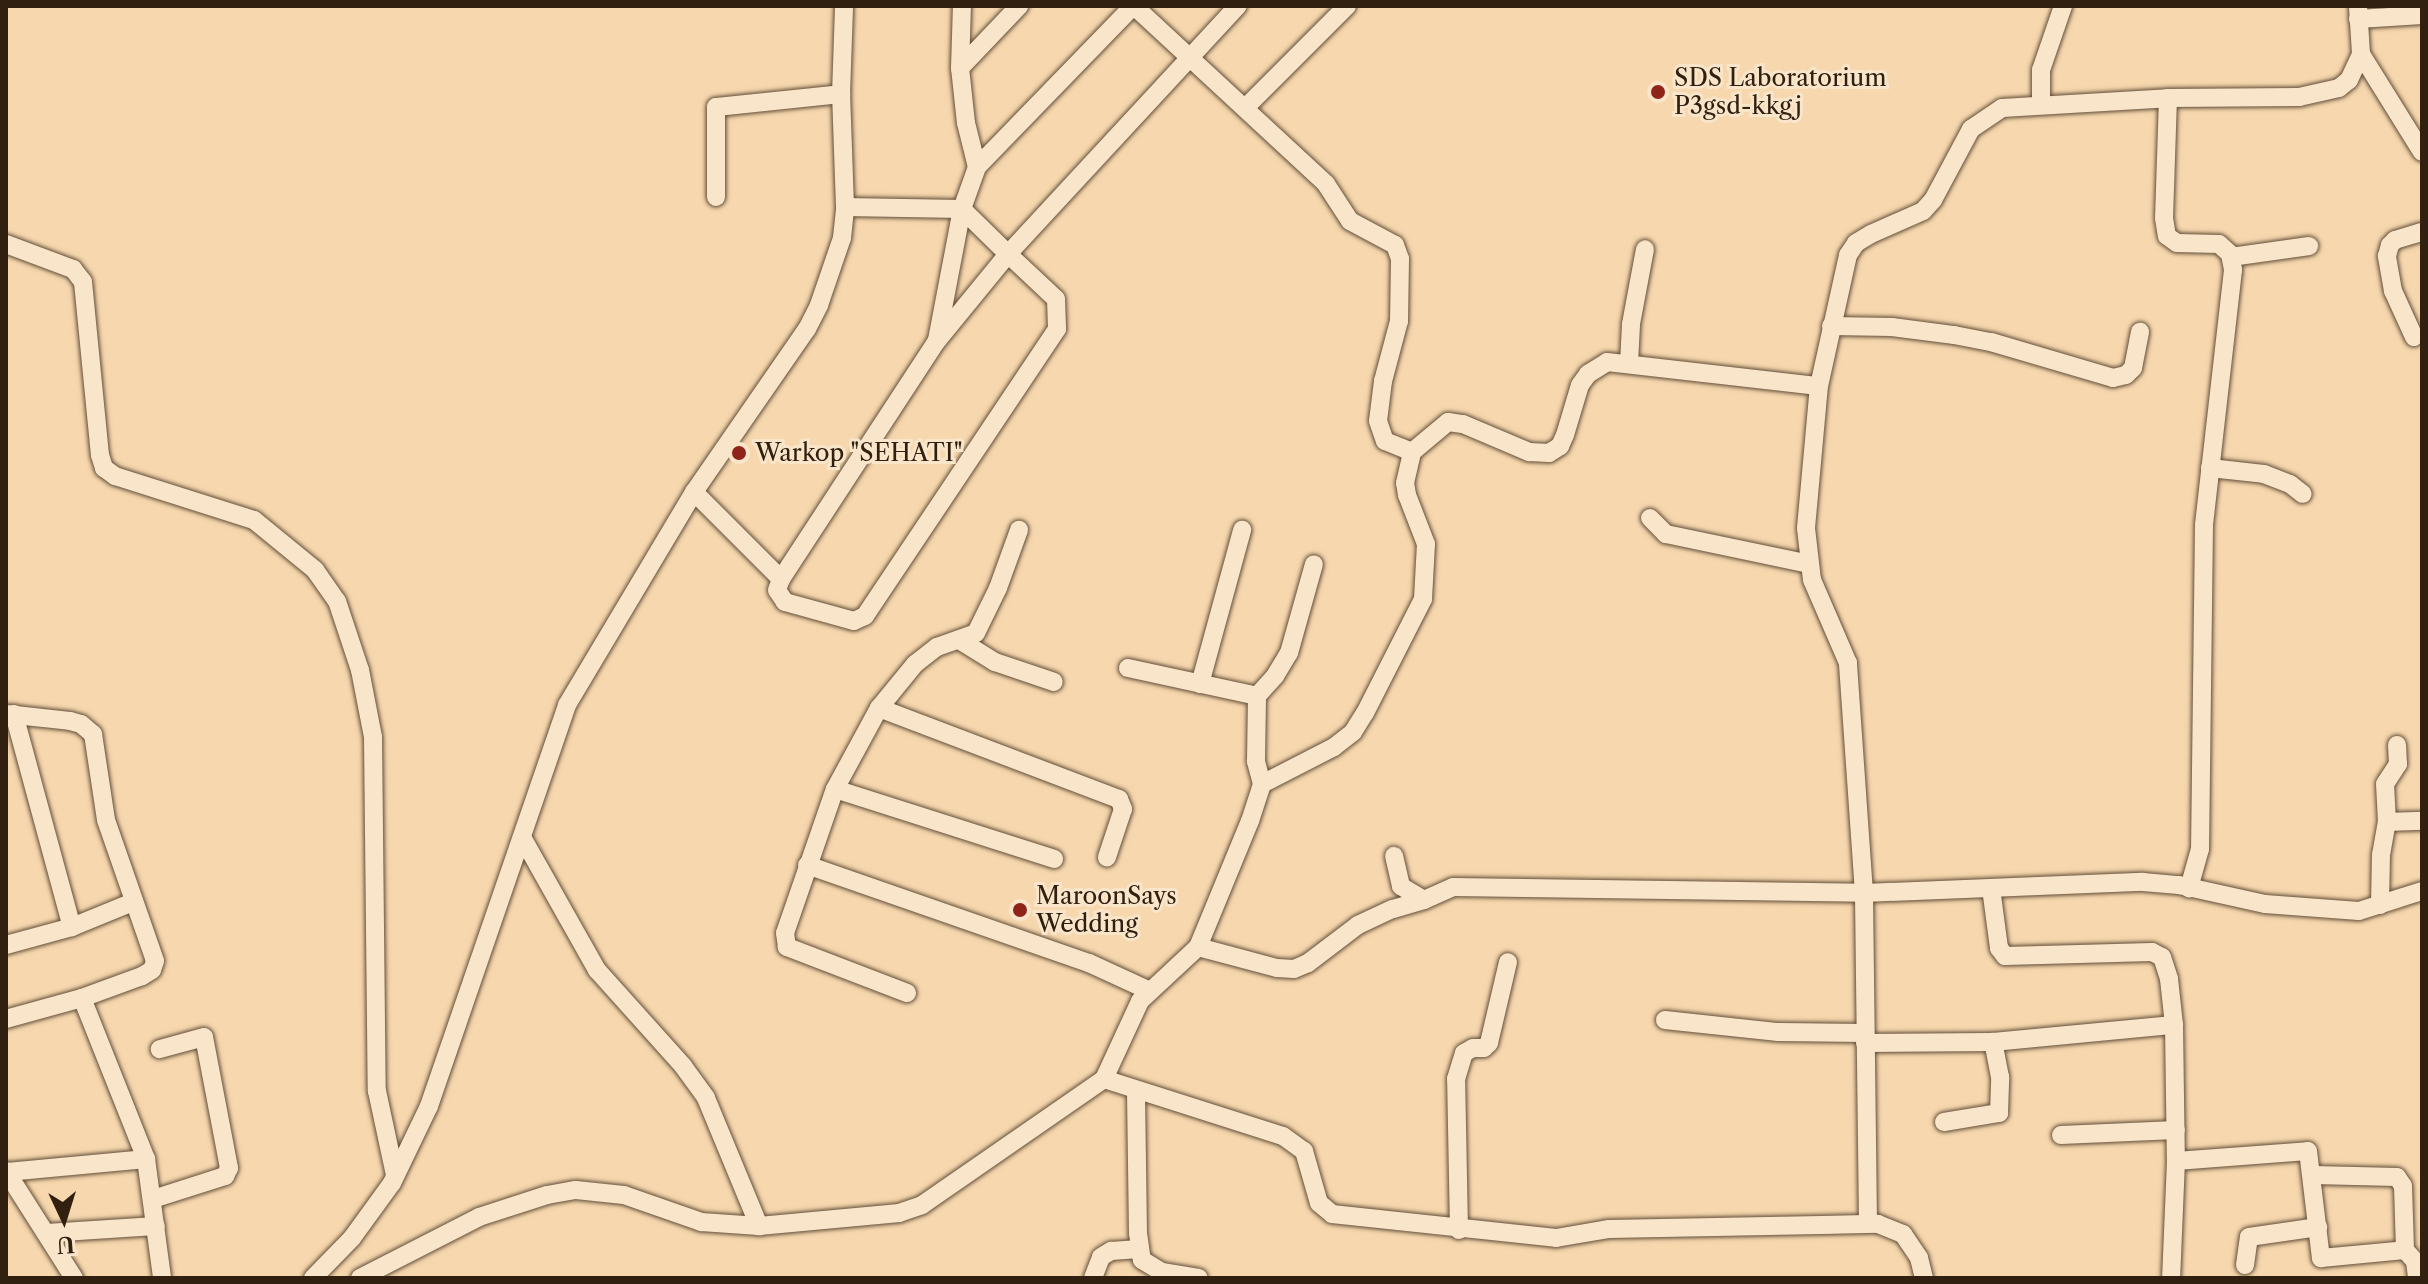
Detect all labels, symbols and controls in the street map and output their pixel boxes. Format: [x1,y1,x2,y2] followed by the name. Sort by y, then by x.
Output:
[1674,64,1887,120] place label: SDS Laboratorium P3gsd-kkgj
[1649,83,1667,101] marker: SDS Laboratorium P3gsd-kkgj
[755,439,963,467] place label: Warkop "SEHATI"
[730,444,748,462] marker: Warkop "SEHATI"
[1036,882,1177,938] place label: MaroonSays Wedding
[1011,901,1029,919] marker: MaroonSays Wedding
[24,1180,104,1260] north arrow
[56,1230,76,1259] text: U

